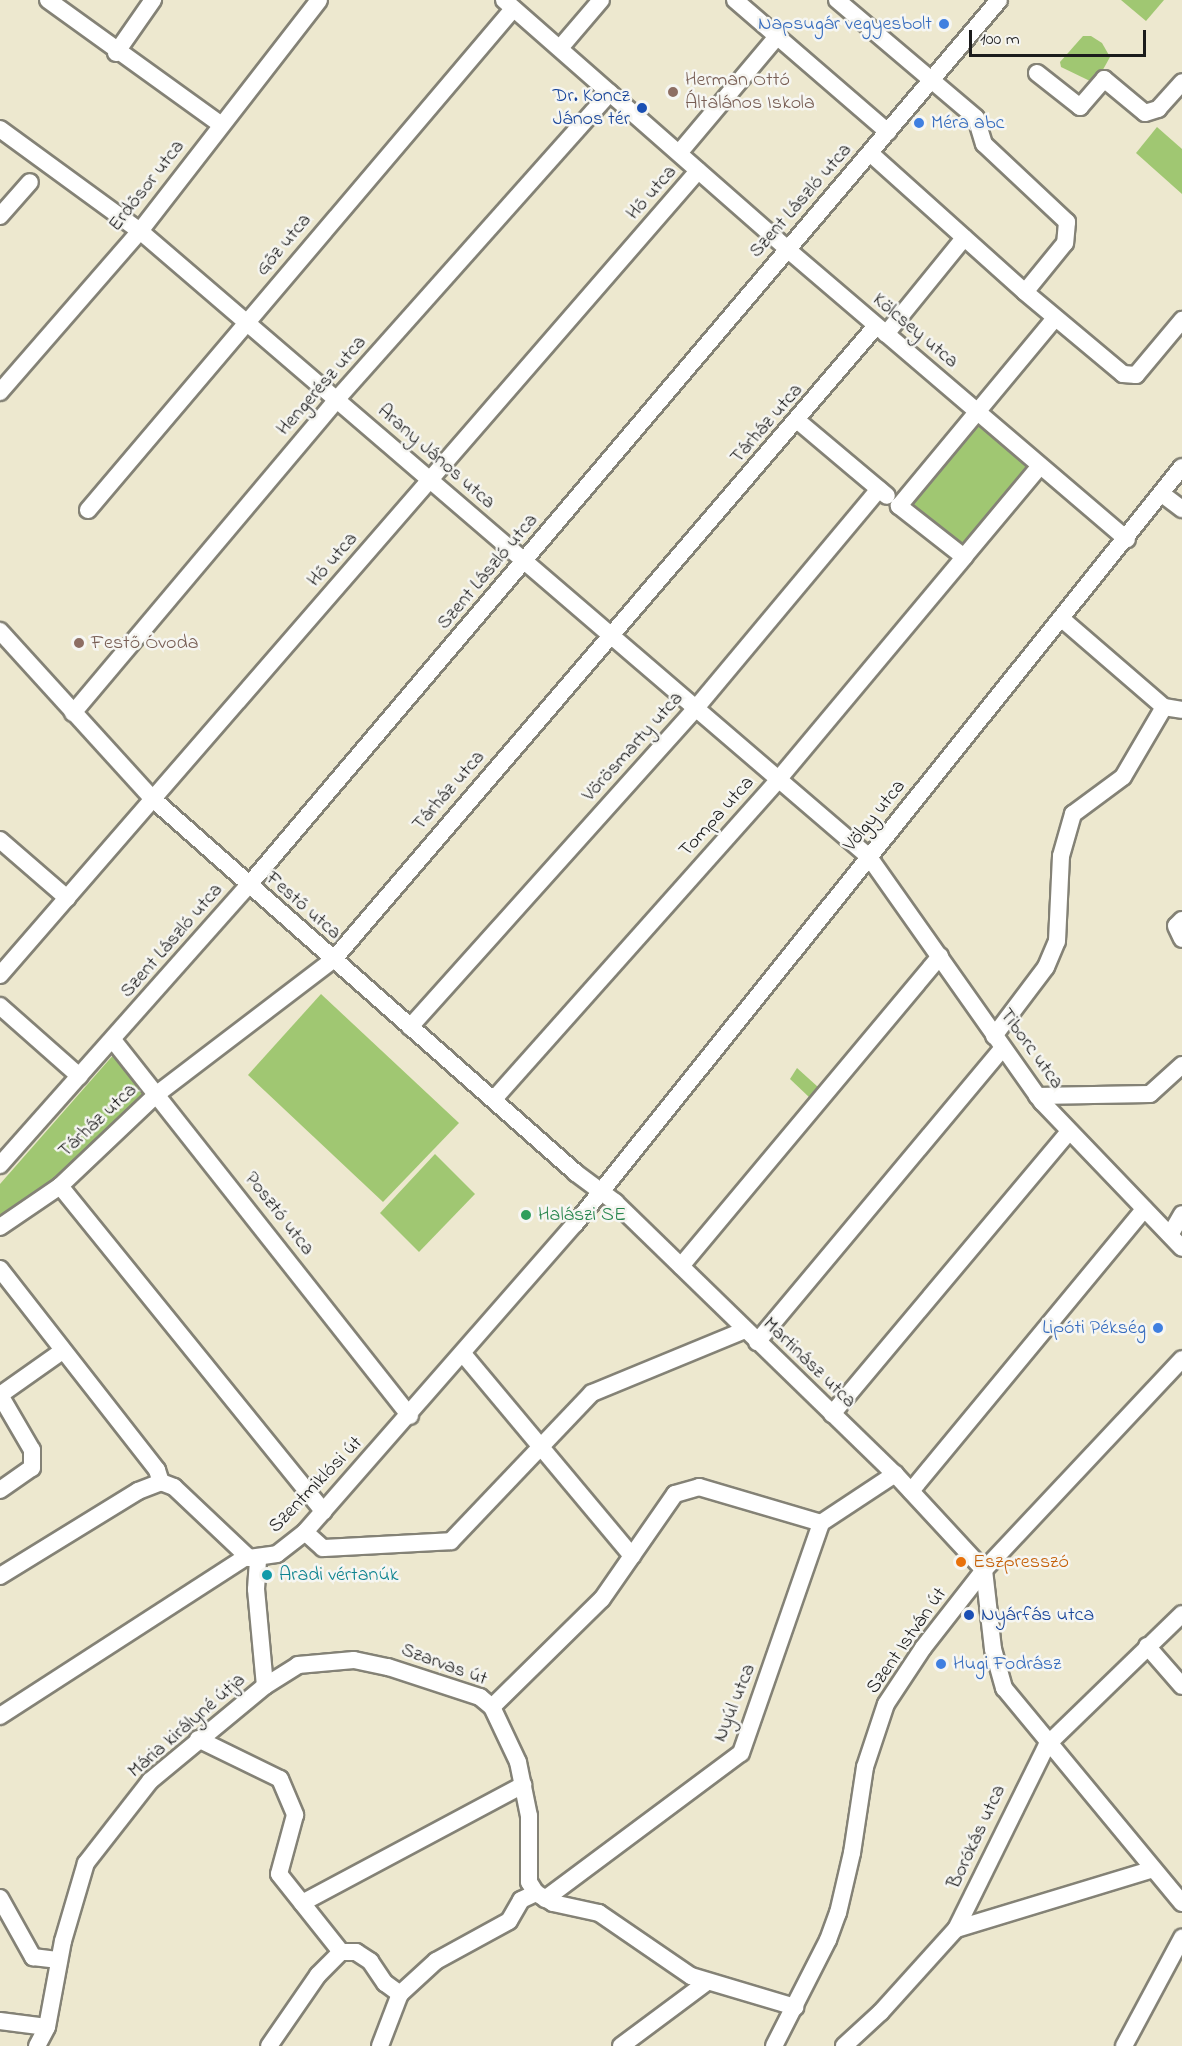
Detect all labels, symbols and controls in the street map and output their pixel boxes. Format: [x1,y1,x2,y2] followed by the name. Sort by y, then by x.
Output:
[758,12,932,36] place label: Napsugár vegyesbolt
[937,17,951,31] marker: Napsugár vegyesbolt
[972,18,1149,56] scale bar
[980,27,1020,53] text: 100 m
[685,68,815,115] place label: Herman Ottó Általános Iskola
[553,84,630,131] place label: Dr. Koncz János tér
[666,85,680,99] marker: Herman Ottó Általános Iskola
[635,101,649,115] marker: Dr. Koncz János tér
[931,111,1004,135] place label: Méra abc
[912,116,926,130] marker: Méra abc
[104,135,190,237] street label: Erdősor utca
[745,139,857,263] street label: Szent László utca
[622,161,682,225] street label: Hő utca
[251,209,317,281] street label: Gőz utca
[867,288,963,374] street label: Kölcsey utca
[272,331,372,441] street label: Hengerész utca
[726,379,808,469] street label: Tárház utca
[372,399,500,515] street label: Arany János utca
[432,509,544,635] street label: Szent László utca
[303,528,363,592] street label: Hő utca
[91,631,199,655] place label: Festő Óvoda
[72,636,86,650] marker: Festő Óvoda
[577,687,689,807] street label: Vörösmarty utca
[408,746,490,836] street label: Tárház utca
[674,771,760,863] street label: Tompa utca
[839,775,911,857] street label: Völgy utca
[260,867,346,945] street label: Festő utca
[116,879,228,1003] street label: Szent László utca
[994,1004,1068,1094] street label: Tiborc utca
[54,1079,142,1163] street label: Tárház utca
[239,1168,319,1260] street label: Posztó utca
[538,1203,626,1227] place label: Halászi SE
[519,1208,533,1222] marker: Halászi SE
[757,1312,861,1414] street label: Martinász utca
[1042,1316,1146,1340] place label: Lipóti Pékség
[1151,1321,1165,1335] marker: Lipóti Pékség
[264,1432,368,1538] street label: Szentmiklósi út
[973,1550,1069,1574] place label: Eszpresszó
[954,1555,968,1569] marker: Eszpresszó
[279,1563,399,1587] place label: Aradi vértanúk
[260,1568,274,1582] marker: Aradi vértanúk
[862,1583,952,1699] street label: Szent István út
[981,1603,1094,1627] place label: Nyárfás utca
[962,1608,976,1622] marker: Nyárfás utca
[398,1638,490,1692] street label: Szarvas út
[953,1652,1061,1676] place label: Hugi Fodrász
[934,1657,948,1671] marker: Hugi Fodrász
[708,1660,762,1746] street label: Nyúl utca
[123,1668,251,1784] street label: Mária királyné útja
[943,1781,1011,1893] street label: Borókás utca

